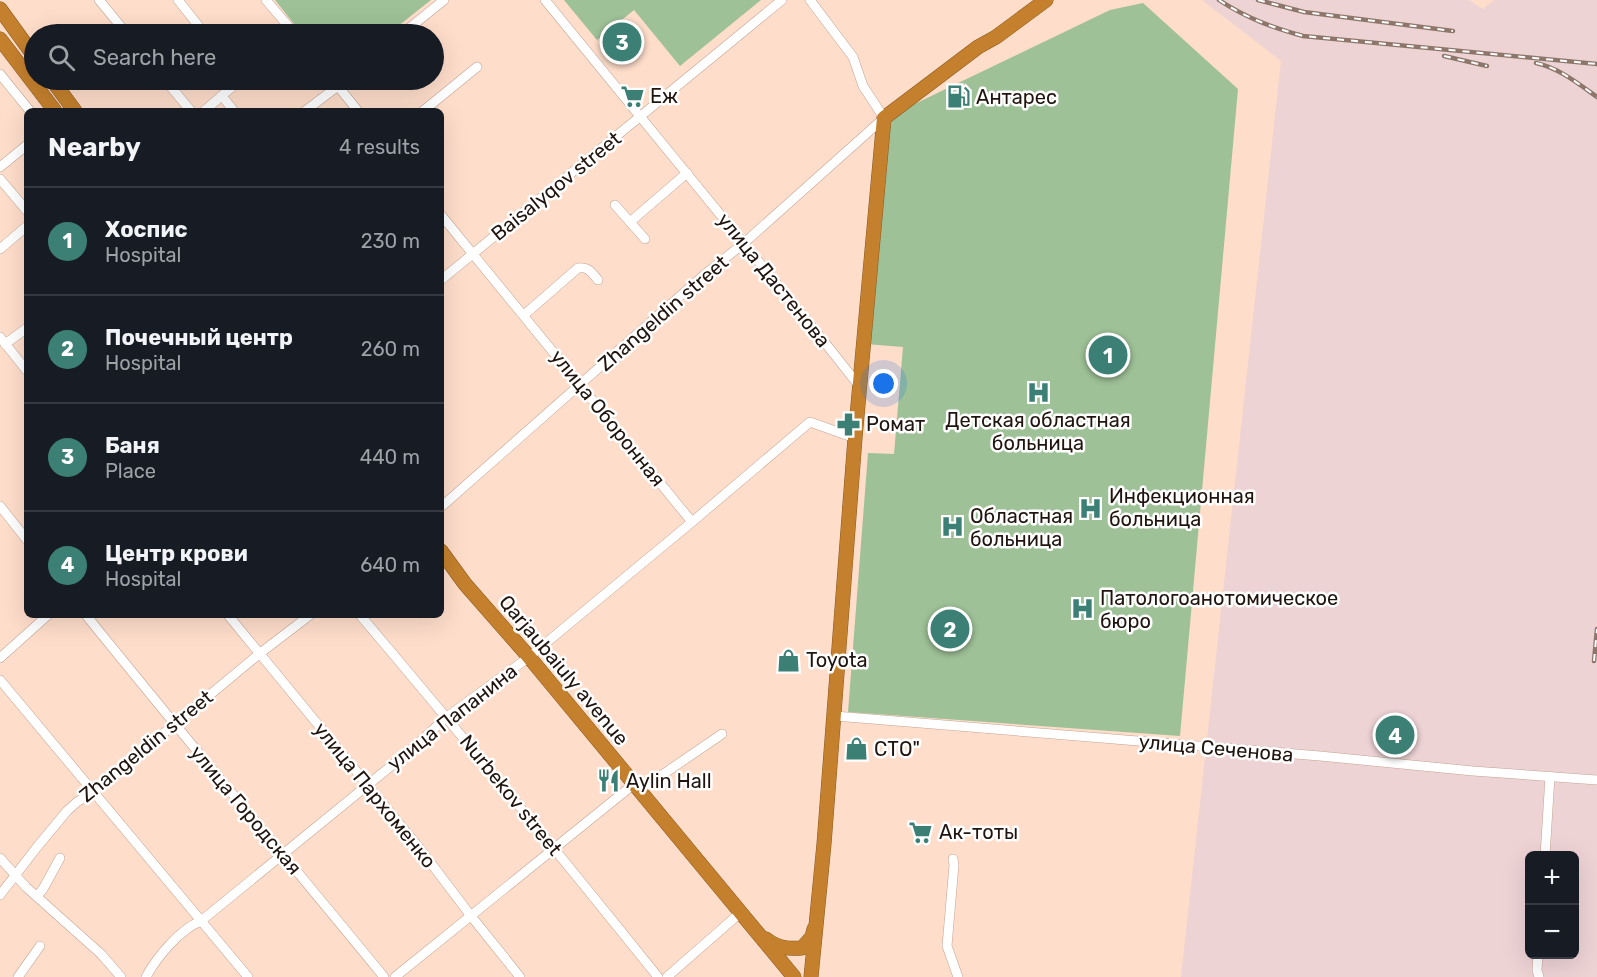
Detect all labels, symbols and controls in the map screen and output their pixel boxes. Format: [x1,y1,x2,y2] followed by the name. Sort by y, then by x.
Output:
[602,20,642,64] pin: 3
[24,24,444,90] search box
[45,41,78,74] icon: search
[93,44,216,71] text: Search here
[619,83,645,109] supermarket icon: Еж
[650,84,678,108] place label: Еж
[945,84,971,110] fuel station icon: Антарес
[976,85,1057,109] place label: Антарес
[486,126,626,246] street label: Baisalyqov street
[48,132,141,163] text: Nearby
[339,135,420,159] text: 4 results
[712,208,836,352] street label: улица Дастенова
[105,216,187,243] text: Хоспис
[63,229,72,253] text: 1
[361,229,420,253] text: 230 m
[105,243,181,267] text: Hospital
[593,250,733,376] street label: Zhangeldin street
[105,324,293,351] text: Почечный центр
[1088,332,1128,378] pin: 1
[61,337,74,361] text: 2
[361,337,420,361] text: 260 m
[546,345,670,491] street label: улица Оборонная
[105,351,181,375] text: Hospital
[869,369,898,398] your location
[1025,380,1051,406] hospital icon: Детская областная больница
[945,408,1131,455] place label: Детская областная больница
[835,411,861,437] pharmacy icon: Ромат
[866,412,925,436] place label: Ромат
[105,432,160,459] text: Баня
[61,445,74,469] text: 3
[360,445,420,469] text: 440 m
[105,459,156,483] text: Place
[1109,484,1255,531] place label: Инфекционная больница
[1078,495,1104,521] hospital icon: Инфекционная больница
[970,504,1073,551] place label: Областная больница
[939,514,965,540] hospital icon: Областная больница
[105,540,248,567] text: Центр крови
[61,553,74,577] text: 4
[360,553,420,577] text: 640 m
[105,567,181,591] text: Hospital
[1100,586,1338,633] place label: Патологоанотомическое бюро
[494,590,634,750] street label: Qarjaubaiuly avenue
[1069,596,1095,622] hospital icon: Патологоанотомическое бюро
[930,606,970,652] pin: 2
[775,647,801,673] shop icon: Toyota
[806,648,868,672] place label: Toyota
[382,659,522,775] street label: улица Папанина
[74,685,218,807] street label: Zhangeldin street
[1376,712,1414,758] pin: 4
[309,717,441,873] street label: улица Пархоменко
[1138,729,1294,767] street label: улица Сеченова
[455,730,567,860] street label: Nurbekov street
[843,736,869,762] shop icon: СТО"
[874,737,920,761] place label: СТО"
[185,741,307,879] street label: улица Городская
[595,768,621,794] restaurant icon: Aylin Hall
[626,769,712,793] place label: Aylin Hall
[908,819,934,845] supermarket icon: Ак-тоты
[939,820,1018,844] place label: Ак-тоты
[1525,851,1579,959] map controls
[1525,851,1579,905] button: +
[1525,905,1579,959] button: −

